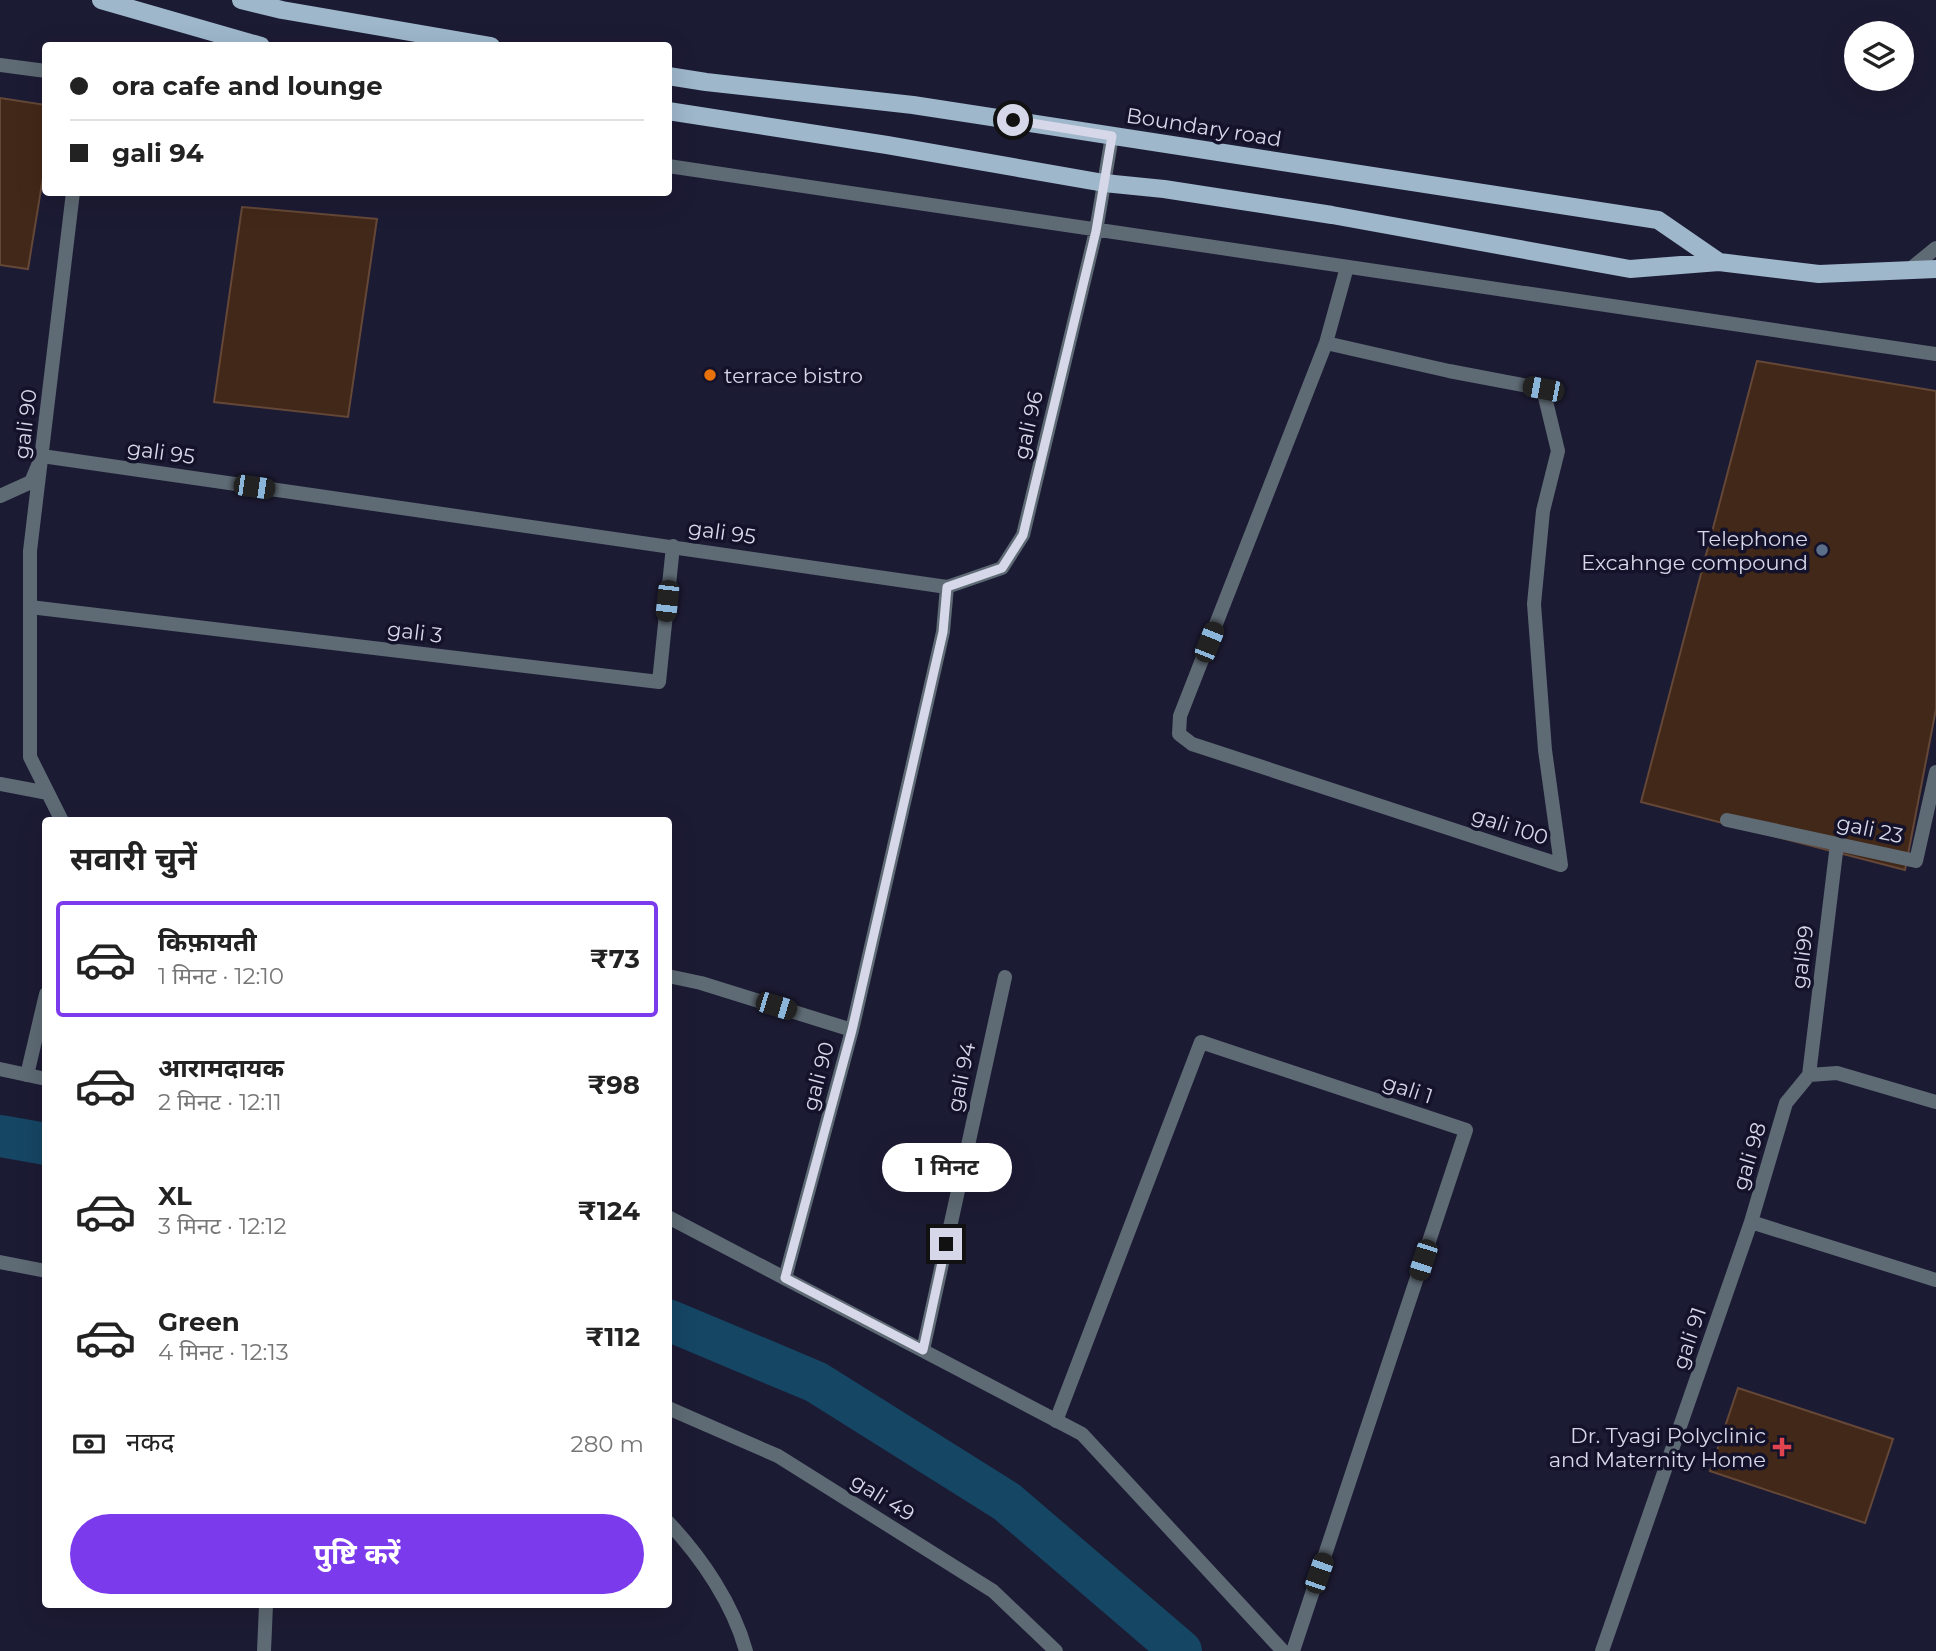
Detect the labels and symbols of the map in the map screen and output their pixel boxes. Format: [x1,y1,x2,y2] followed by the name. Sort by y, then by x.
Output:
[1125,102,1283,152] street label: Boundary road
[997,104,1029,136] route start
[724,363,863,388] place label: terrace bistro
[702,367,718,383] marker: terrace bistro
[1521,375,1566,403] car
[8,388,42,460] street label: gali 90
[1008,388,1048,462] street label: gali 96
[125,435,197,469] street label: gali 95
[232,474,277,500] car
[686,515,758,549] street label: gali 95
[1581,526,1808,575] place label: Telephone Excahnge compound
[1814,542,1830,558] marker: Telephone Excahnge compound
[655,579,680,623] car
[386,616,444,648] street label: gali 3
[1192,619,1227,665] car
[1469,802,1551,850] street label: gali 100
[1834,810,1906,848] street label: gali 23
[1786,924,1818,990] street label: gali99
[753,990,800,1022] car
[797,1039,839,1113] street label: gali 90
[941,1040,981,1114] street label: gali 94
[1380,1069,1436,1109] street label: gali 1
[1727,1119,1771,1193] street label: gali 98
[881,1142,1011,1192] callout: 1 मिनट
[930,1228,962,1260] route end
[1407,1237,1440,1283] car
[1667,1304,1711,1372] street label: gali 91
[1549,1423,1766,1472] place label: Dr. Tyagi Polyclinic and Maternity Home
[1772,1437,1792,1457] marker: Dr. Tyagi Polyclinic and Maternity Home
[847,1468,919,1526] street label: gali 49
[1303,1550,1336,1596] car

